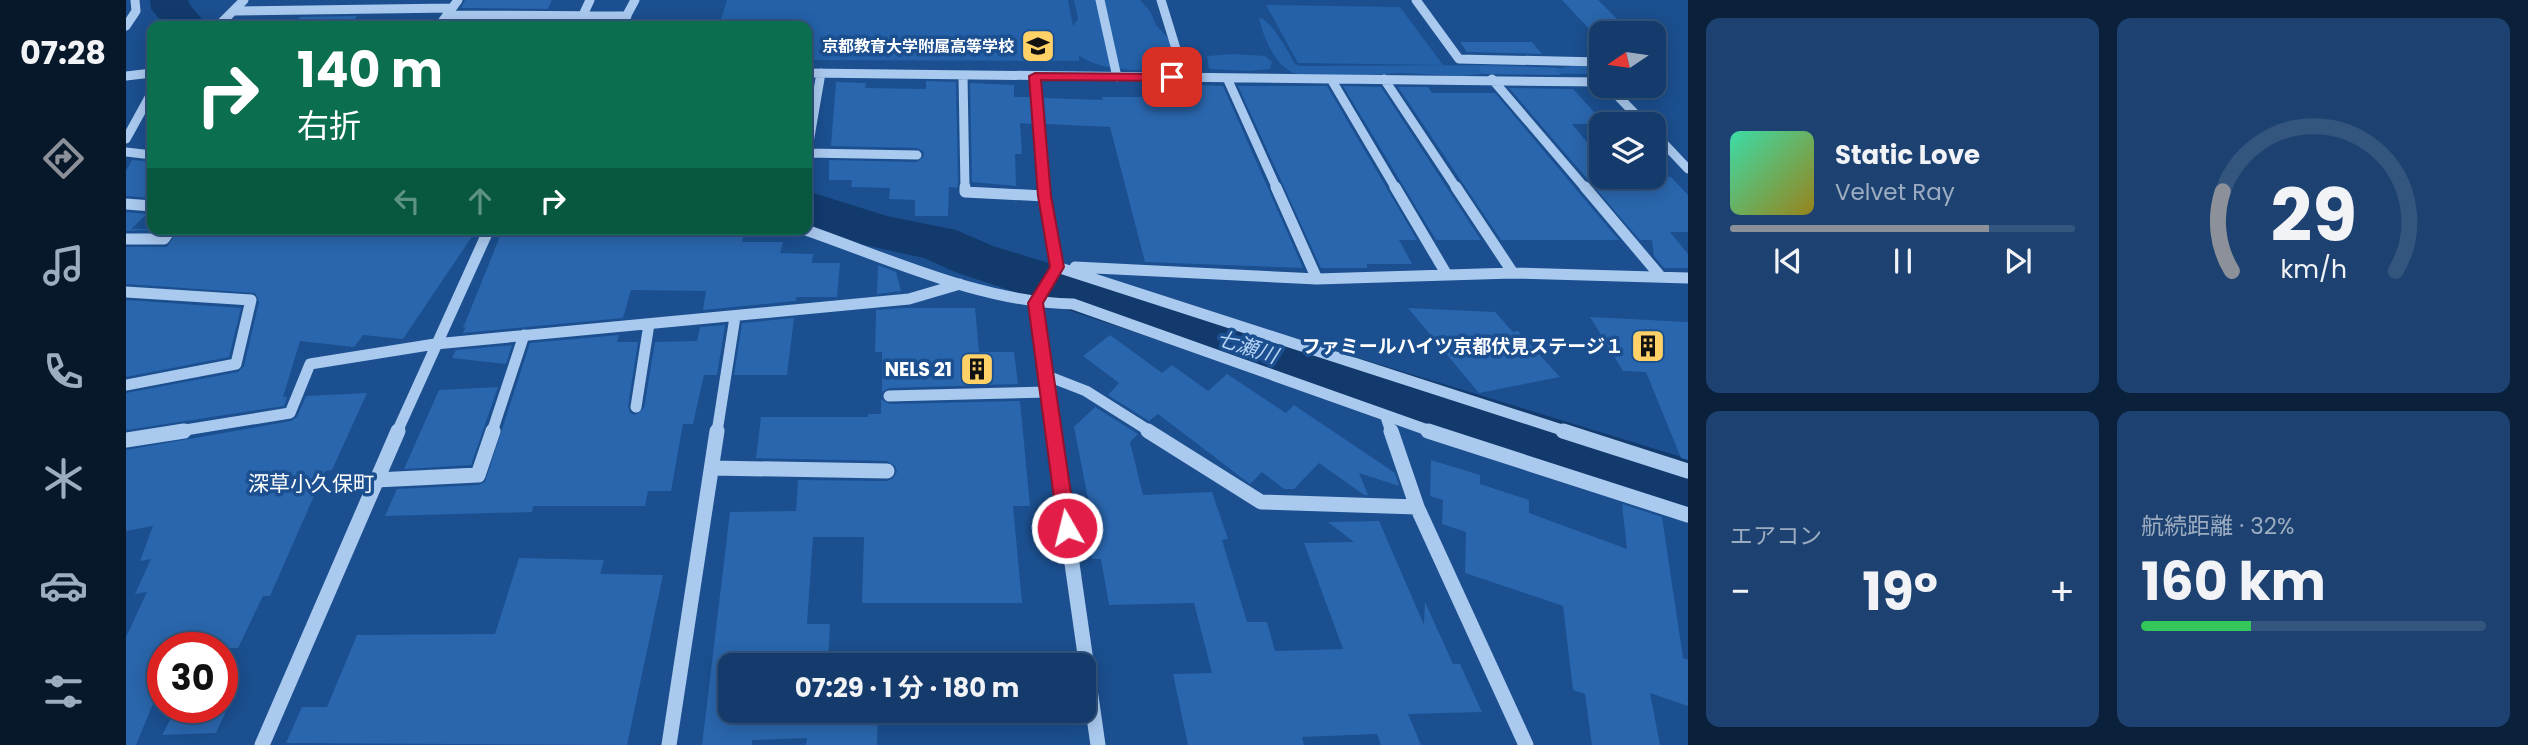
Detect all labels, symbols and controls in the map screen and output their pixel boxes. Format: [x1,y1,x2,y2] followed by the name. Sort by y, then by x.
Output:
[1589,21,1666,98] north arrow
[1589,21,1666,189] map controls
[1019,27,1057,65] school or university icon: 京都教育大学附属高等学校
[20,30,106,75] text: 07:28
[822,35,1014,58] place label: 京都教育大学附属高等学校
[297,36,443,104] text: 140 m
[1142,47,1202,107] pin
[182,49,273,140] icon: right
[1153,58,1191,96] icon: arrive
[297,103,361,148] text: 右折
[1589,112,1666,189] button: layers
[39,134,88,183] icon: directions
[1835,137,1980,173] text: Static Love
[2270,166,2357,267] text: 29
[1835,176,1955,208] text: Velvet Ray
[388,182,426,220] icon: left
[461,182,499,220] icon: ahead
[534,182,572,220] icon: right
[39,241,88,290] icon: music
[1769,242,1807,280] icon: previous
[1884,242,1922,280] icon: pause
[1999,242,2037,280] icon: next
[2280,252,2347,287] text: km/h
[1213,323,1283,371] water label: 七瀬川
[1629,327,1667,365] building icon: ファミールハイツ京都伏見ステージ１
[1302,333,1624,360] place label: ファミールハイツ京都伏見ステージ１
[39,347,88,396] icon: phone
[958,350,996,388] building icon: NELS 21
[885,356,952,383] place label: NELS 21
[39,454,88,503] icon: climate
[248,469,374,498] district label: 深草小久保町
[1030,491,1104,565] position arrow
[2141,510,2294,542] text: 航続距離 · 32%
[1730,520,1822,552] text: エアコン
[2141,545,2326,618] text: 160 km
[1862,555,1938,628] text: 19°
[39,561,88,610] icon: car
[1730,565,1751,618] text: −
[2049,565,2075,618] text: +
[147,632,238,723] speed limit sign: 30
[39,667,88,716] icon: filters
[795,670,1019,706] text: 07:29 · 1 分 · 180 m

